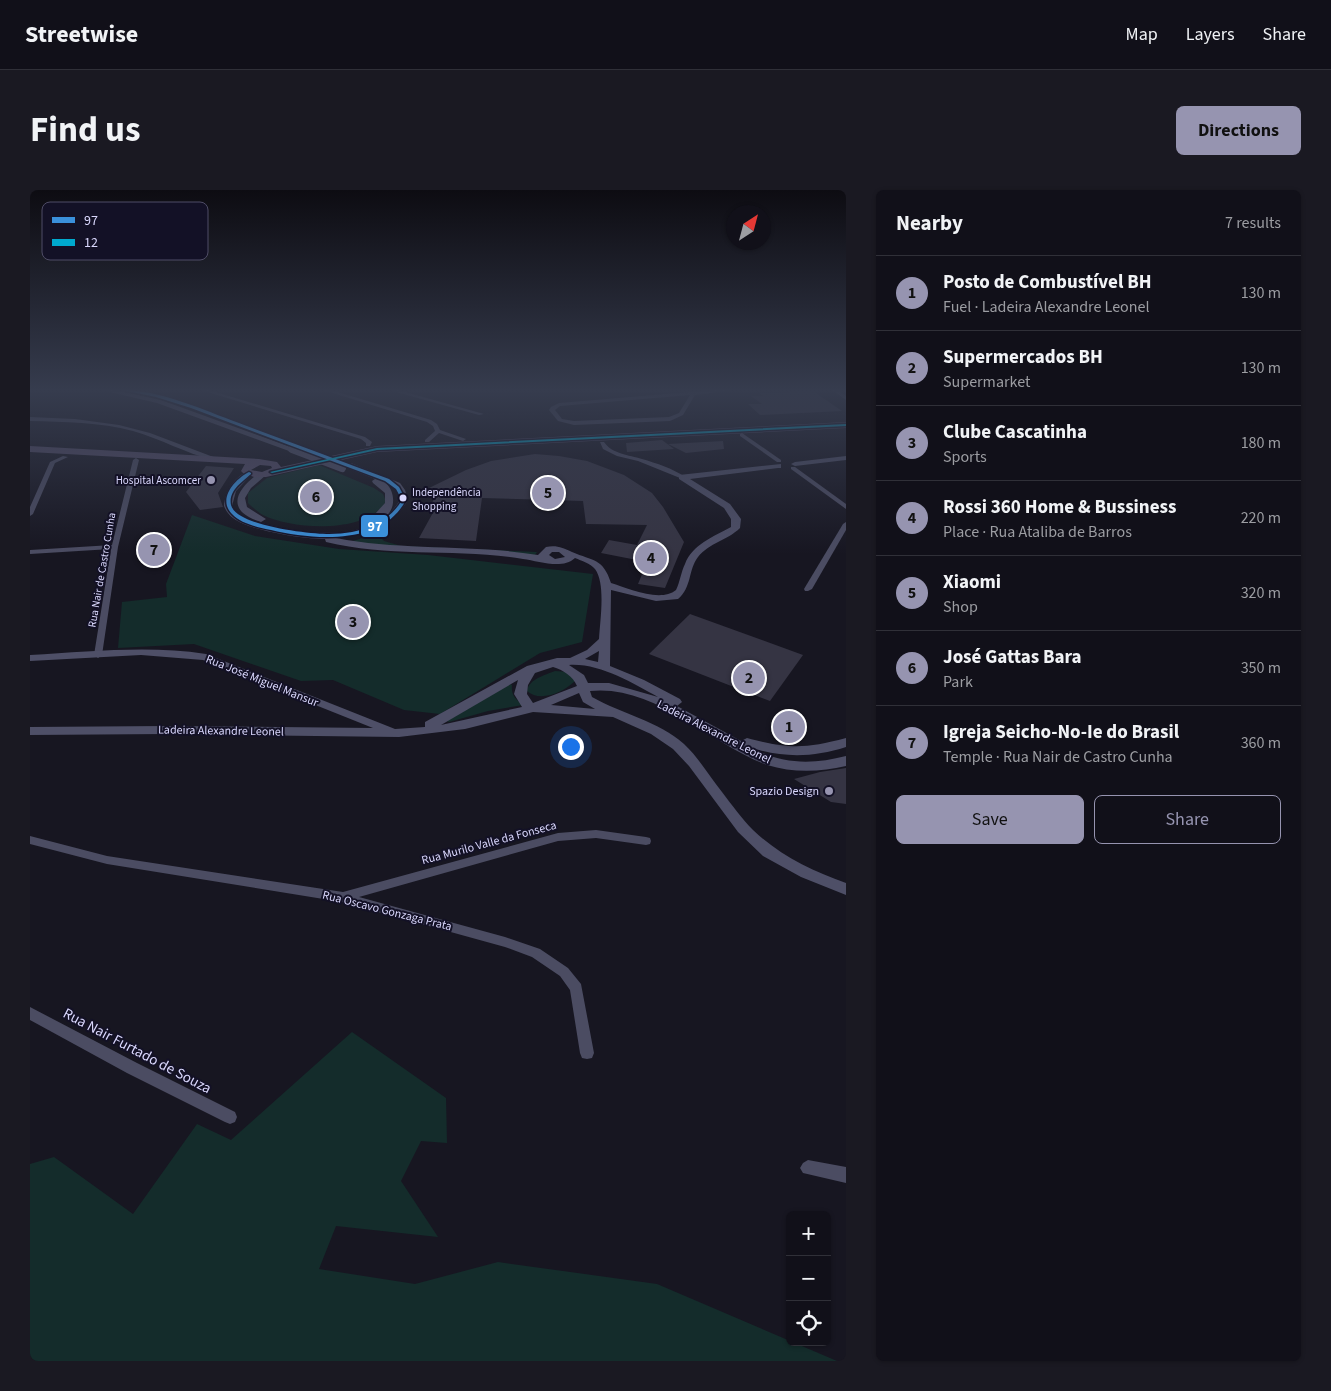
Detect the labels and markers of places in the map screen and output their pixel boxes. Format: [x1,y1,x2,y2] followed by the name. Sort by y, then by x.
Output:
[116,473,201,488] place label: Hospital Ascomcer
[205,474,217,486] marker: Hospital Ascomcer
[532,474,564,512] pin: 5
[300,478,332,516] pin: 6
[412,485,481,514] place label: Independência Shopping
[398,493,408,503] marker: Independência Shopping
[138,531,170,569] pin: 7
[635,539,667,577] pin: 4
[337,603,369,641] pin: 3
[733,659,765,697] pin: 2
[773,708,805,746] pin: 1
[749,783,819,800] place label: Spazio Design
[823,785,835,797] marker: Spazio Design

